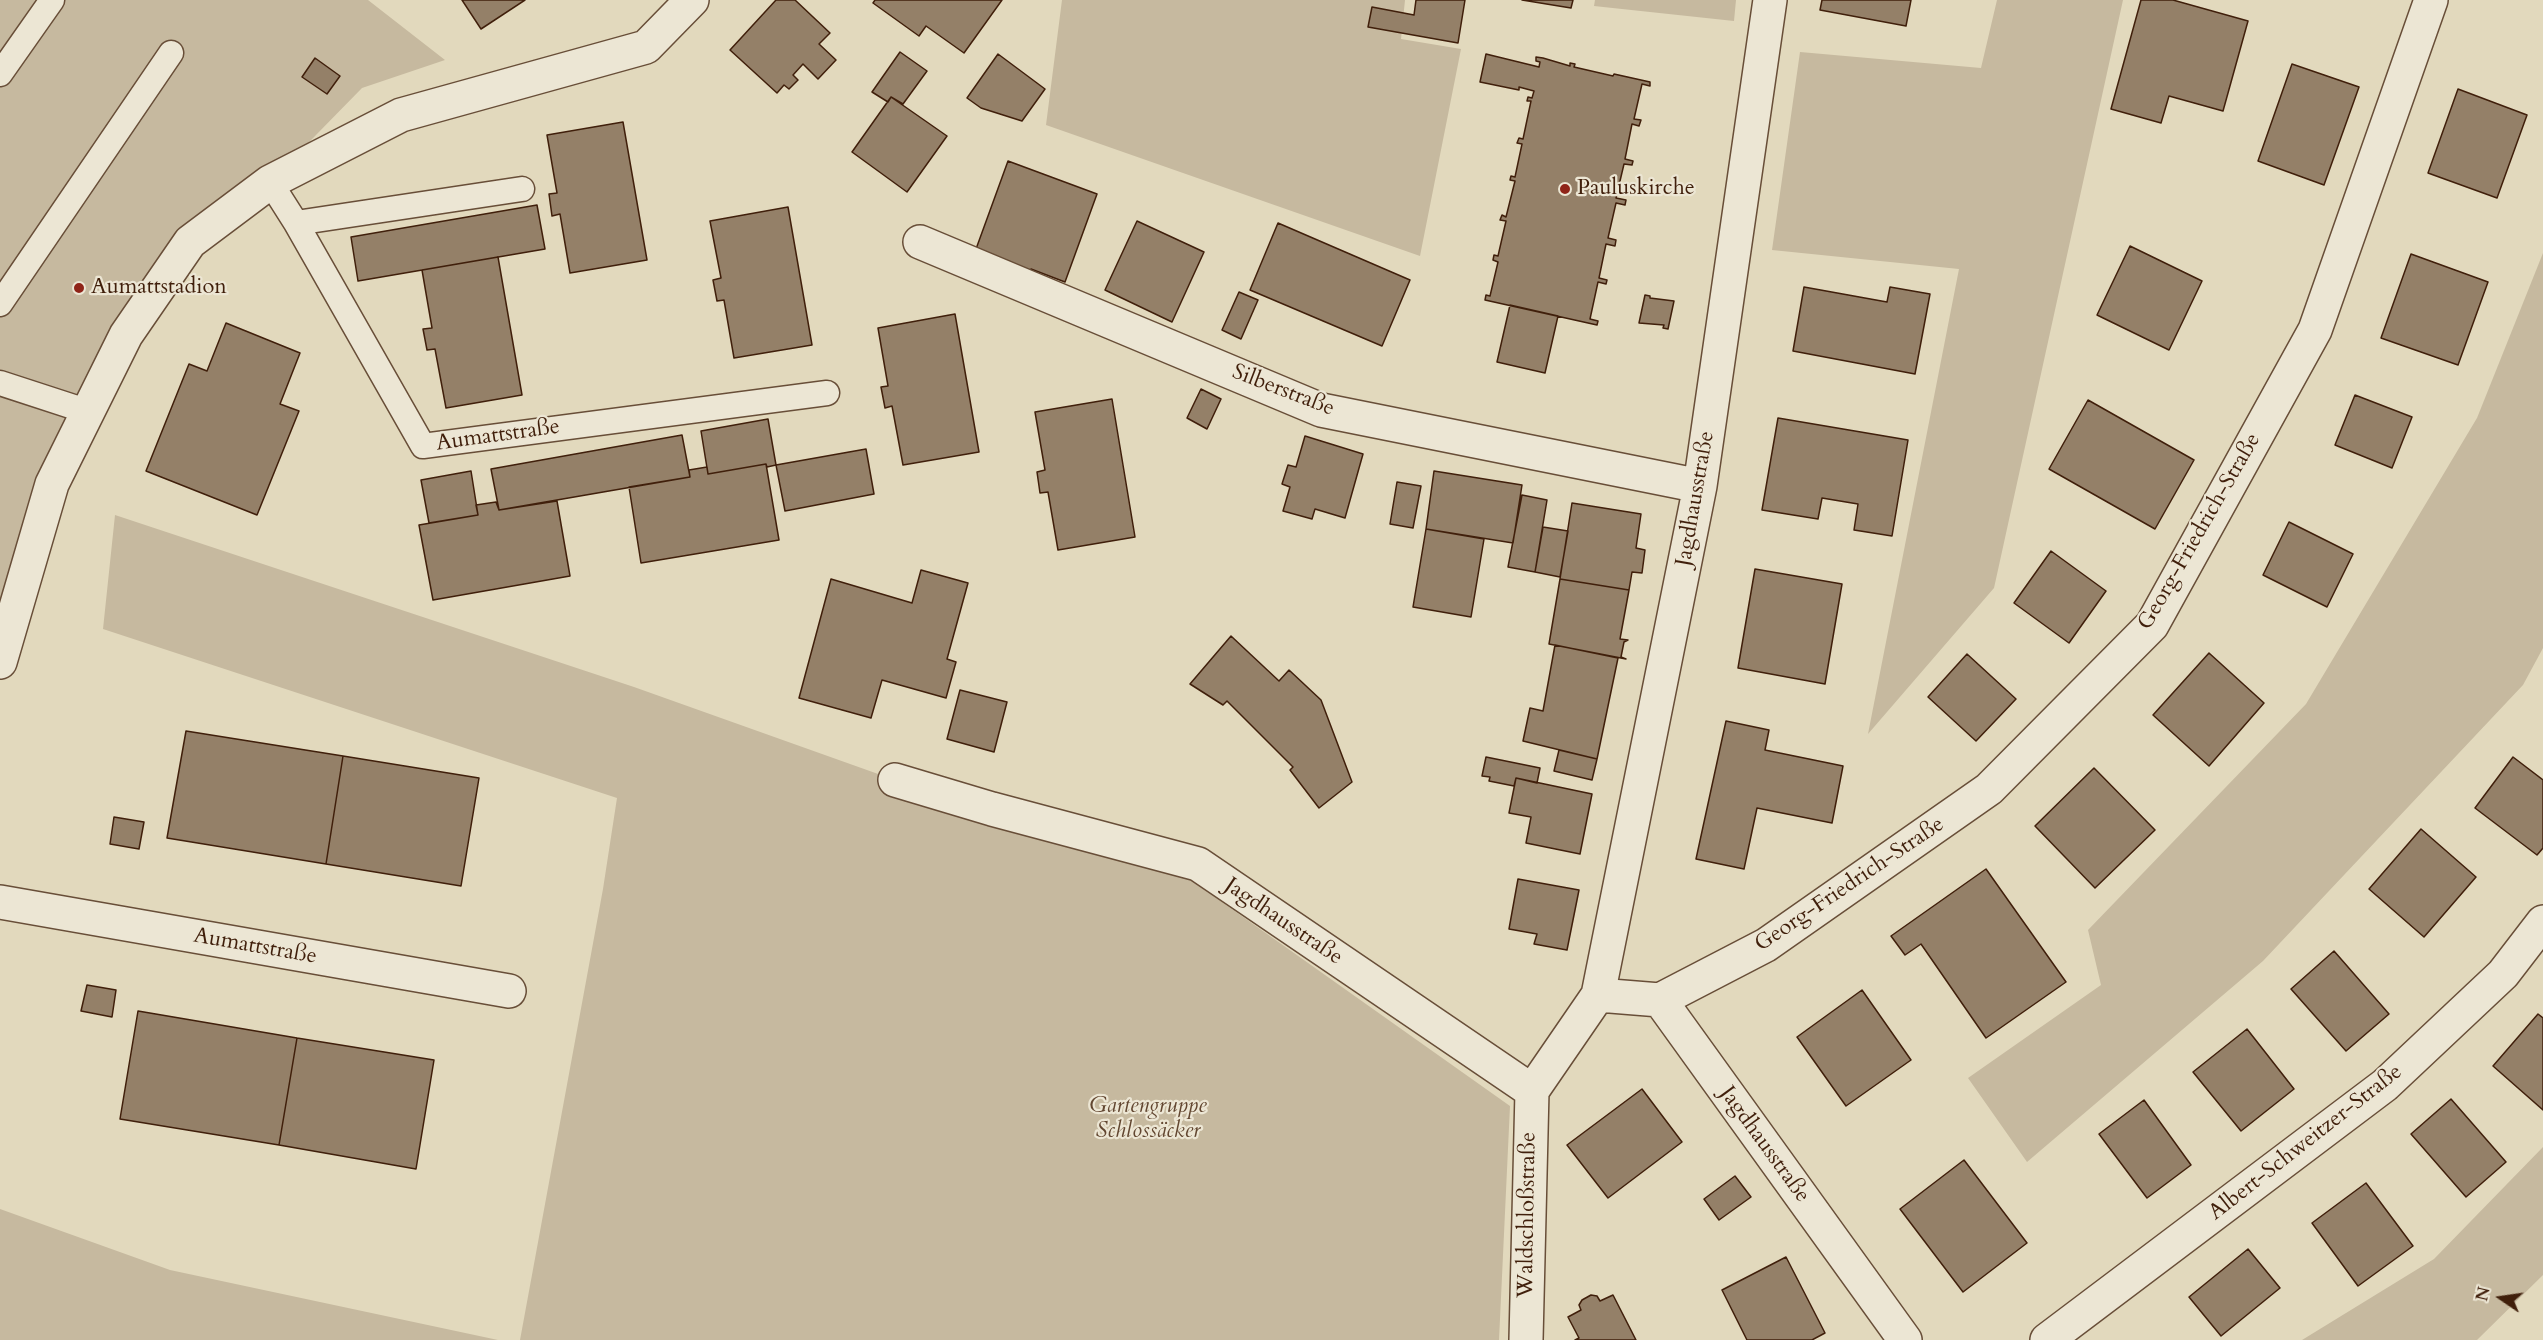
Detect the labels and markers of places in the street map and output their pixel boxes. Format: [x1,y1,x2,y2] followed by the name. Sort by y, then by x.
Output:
[1577,176,1695,202] place label: Pauluskirche
[1558,182,1572,196] marker: Pauluskirche
[91,275,227,301] place label: Aumattstadion
[72,281,86,295] marker: Aumattstadion

